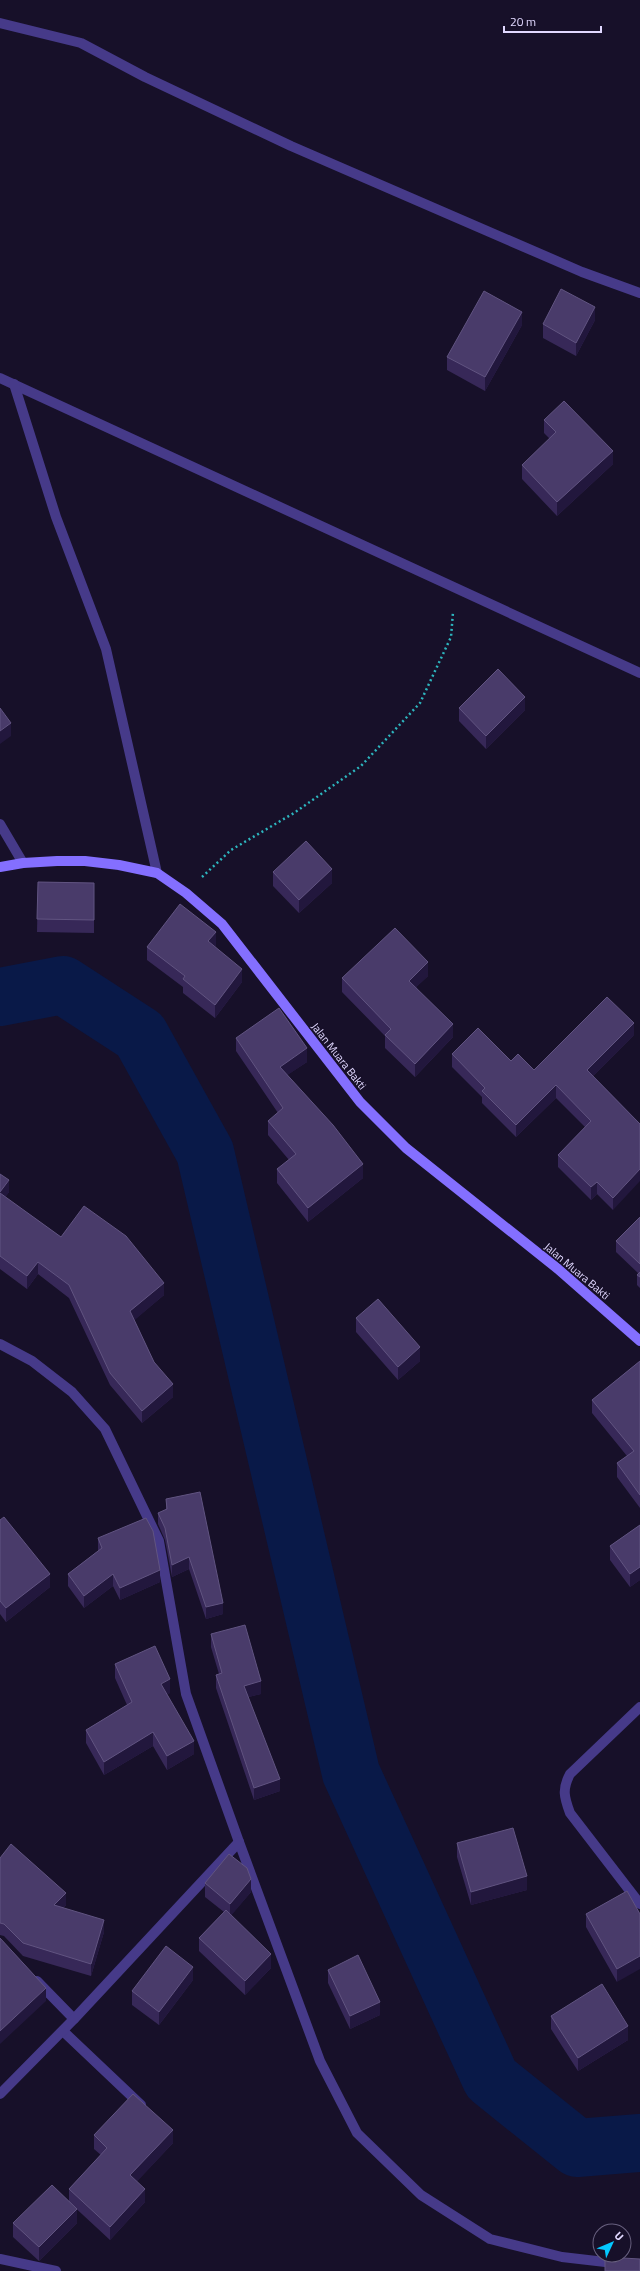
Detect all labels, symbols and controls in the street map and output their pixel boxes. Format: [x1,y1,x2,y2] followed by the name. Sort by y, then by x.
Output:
[504,8,601,34] scale bar
[510,12,536,31] text: 20 m
[308,1019,370,1093] street label: Jalan Muara Bakti
[541,1239,613,1303] street label: Jalan Muara Bakti
[592,2223,632,2263] north arrow
[611,2228,627,2244] text: U

